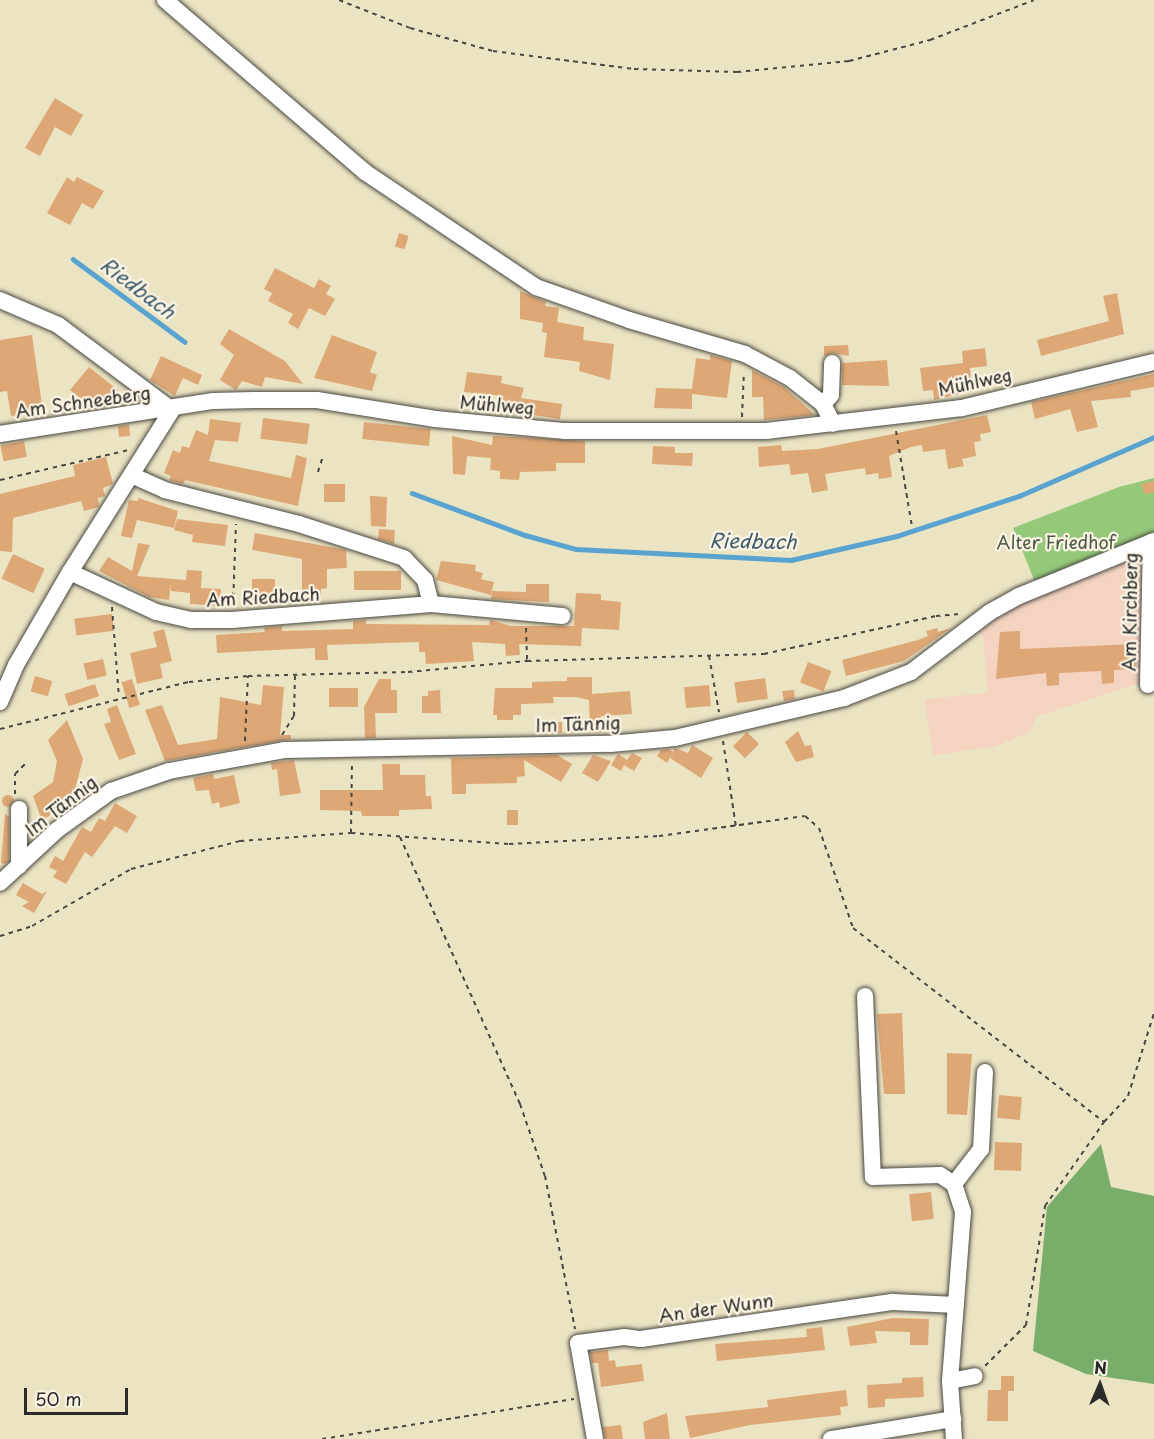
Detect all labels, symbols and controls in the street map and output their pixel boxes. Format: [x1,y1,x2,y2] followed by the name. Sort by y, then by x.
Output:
[96,252,180,324] water label: Riedbach
[936,364,1014,400] street label: Mühlweg
[14,382,152,422] street label: Am Schneeberg
[459,391,535,419] street label: Mühlweg
[709,528,797,554] water label: Riedbach
[996,531,1116,553] park label: Alter Friedhof
[1118,552,1142,672] street label: Am Kirchberg
[205,583,321,611] street label: Am Riedbach
[534,712,622,736] street label: Im Tännig
[20,771,102,841] street label: Im Tännig
[658,1289,774,1327] street label: An der Wunn
[1070,1355,1130,1415] north arrow
[1094,1355,1107,1379] text: N
[27,1376,130,1414] scale bar
[35,1385,82,1412] text: 50 m

